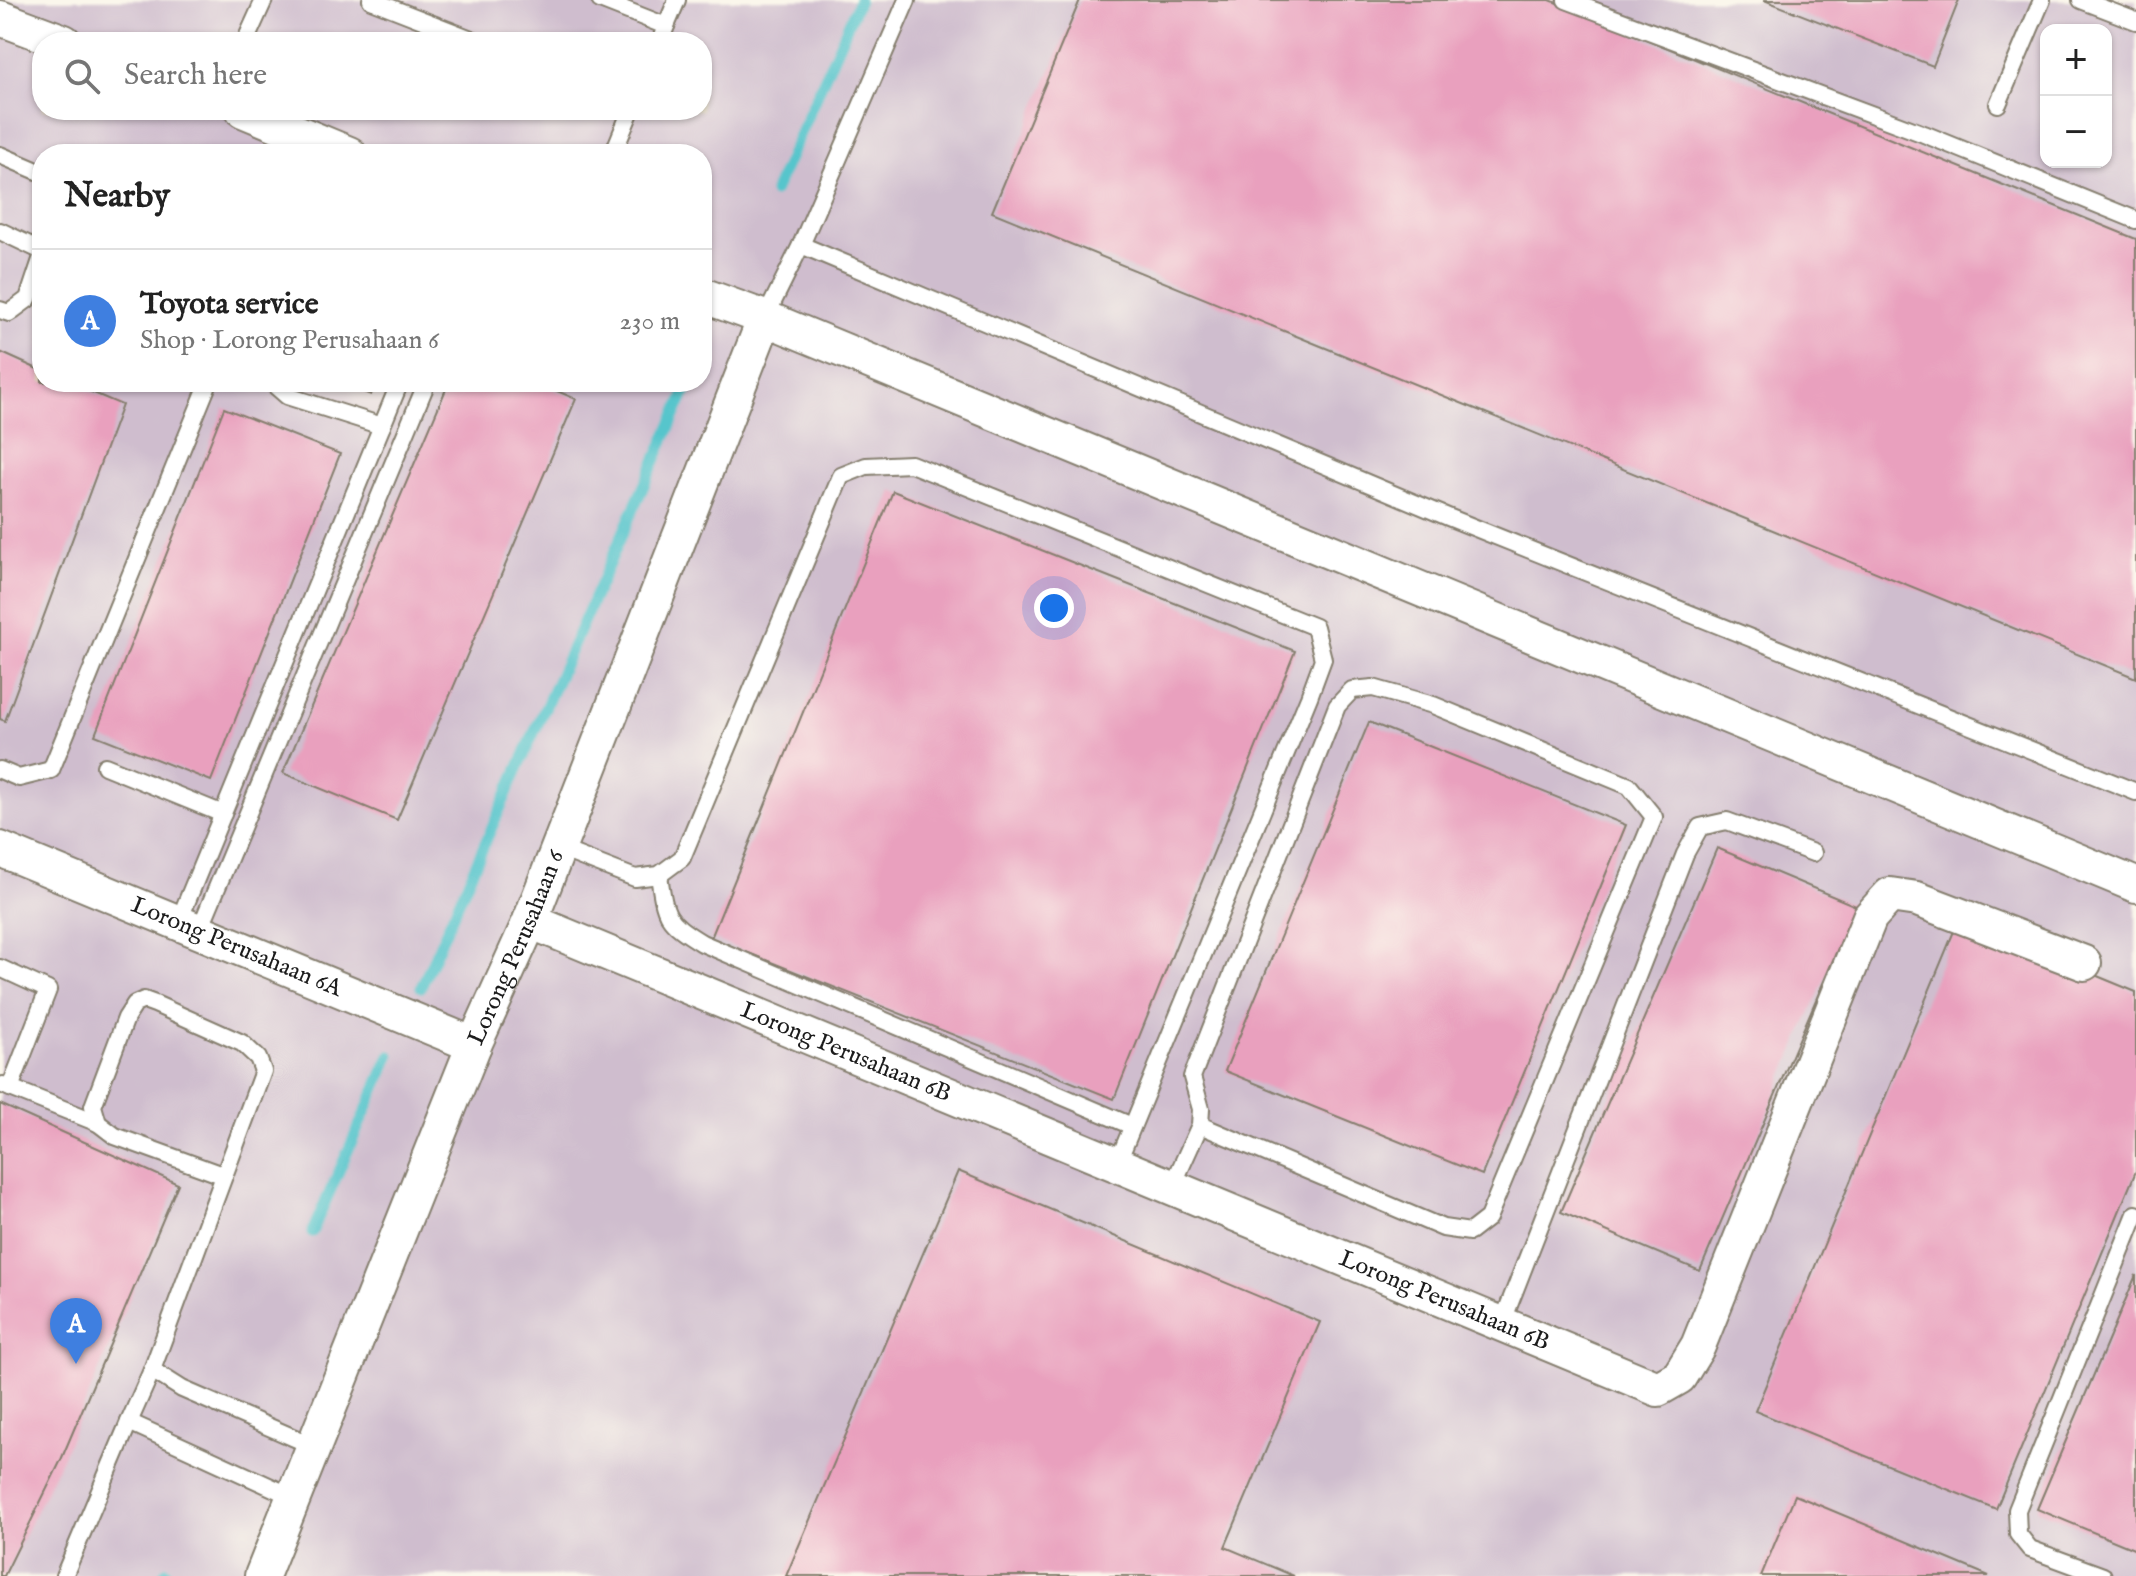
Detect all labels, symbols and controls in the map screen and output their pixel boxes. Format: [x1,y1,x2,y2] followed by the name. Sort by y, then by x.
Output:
[2040,24,2112,168] map controls
[2040,24,2112,96] button: +
[32,32,712,120] search box
[60,54,104,98] icon: search
[124,57,267,95] text: Search here
[2040,96,2112,168] button: −
[64,175,170,218] text: Nearby
[140,286,318,324] text: Toyota service
[81,305,99,338] text: A
[620,305,680,338] text: 230 m
[140,324,439,357] text: Shop · Lorong Perusahaan 6
[1034,588,1074,628] your location
[461,845,572,1050] street label: Lorong Perusahaan 6
[126,889,347,1005] street label: Lorong Perusahaan 6A
[736,995,956,1110] street label: Lorong Perusahaan 6B
[1334,1243,1554,1358] street label: Lorong Perusahaan 6B
[50,1298,102,1364] pin: A

